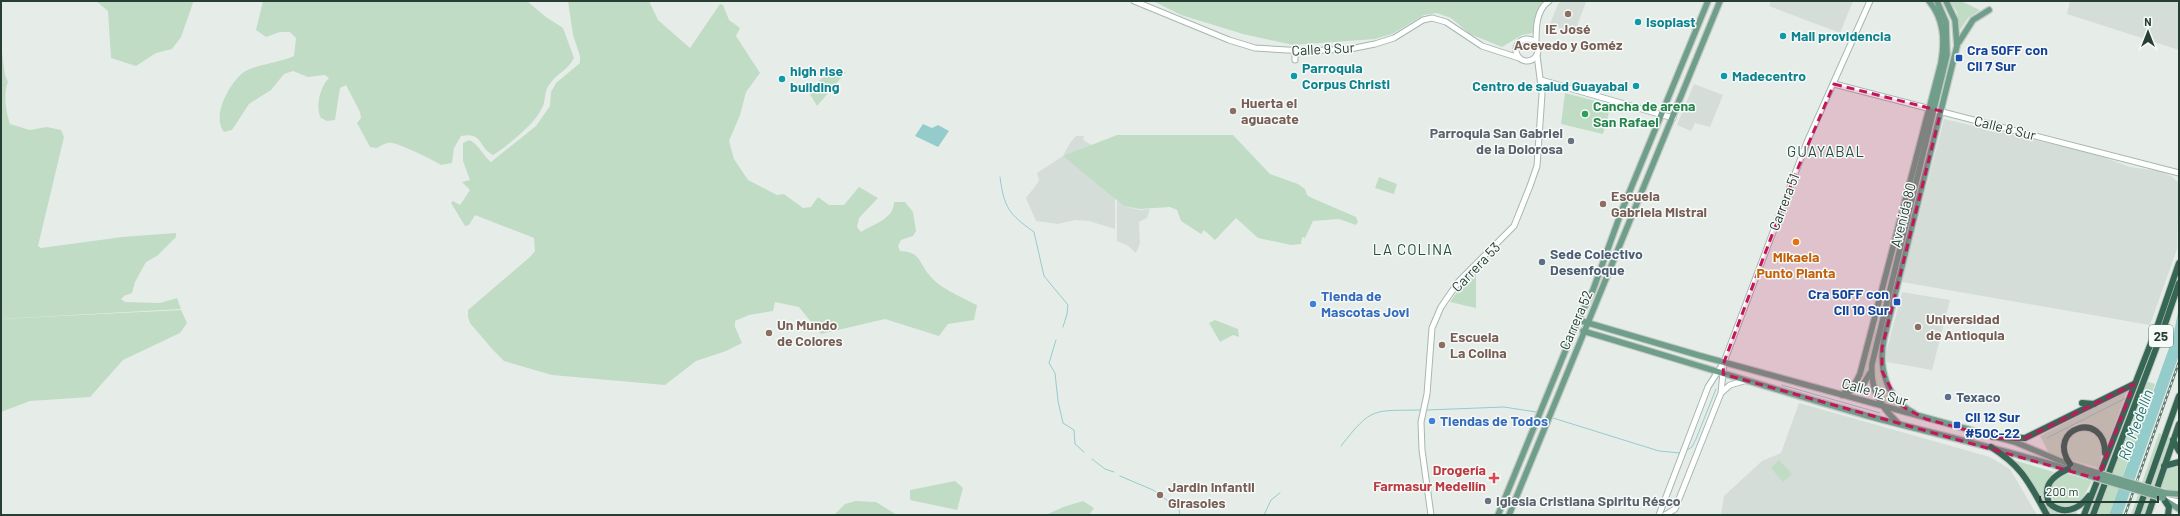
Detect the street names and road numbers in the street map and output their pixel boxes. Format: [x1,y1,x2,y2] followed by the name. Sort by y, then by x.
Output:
[1291,38,1355,59] street label: Calle 9 Sur
[1972,112,2038,143] street label: Calle 8 Sur
[1765,171,1802,233] street label: Carrera 51
[1886,181,1919,249] street label: Avenida 80
[1448,238,1503,295] street label: Carrera 53
[1555,288,1596,352] street label: Carrera 52
[2149,325,2173,347] road number: 25
[1840,374,1910,409] street label: Calle 12 Sur

